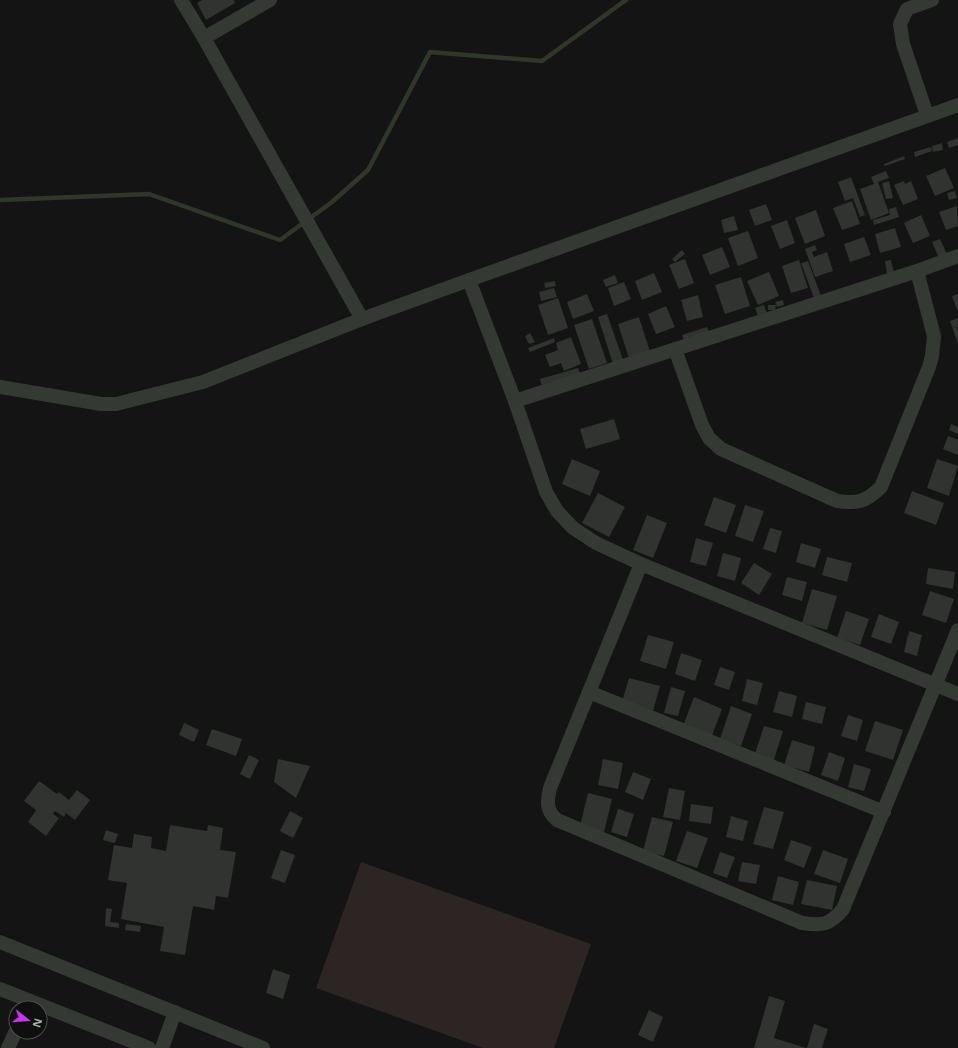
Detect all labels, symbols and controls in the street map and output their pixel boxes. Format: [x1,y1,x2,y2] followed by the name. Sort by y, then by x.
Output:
[8,1000,48,1040] north arrow
[30,1017,47,1030] text: N

